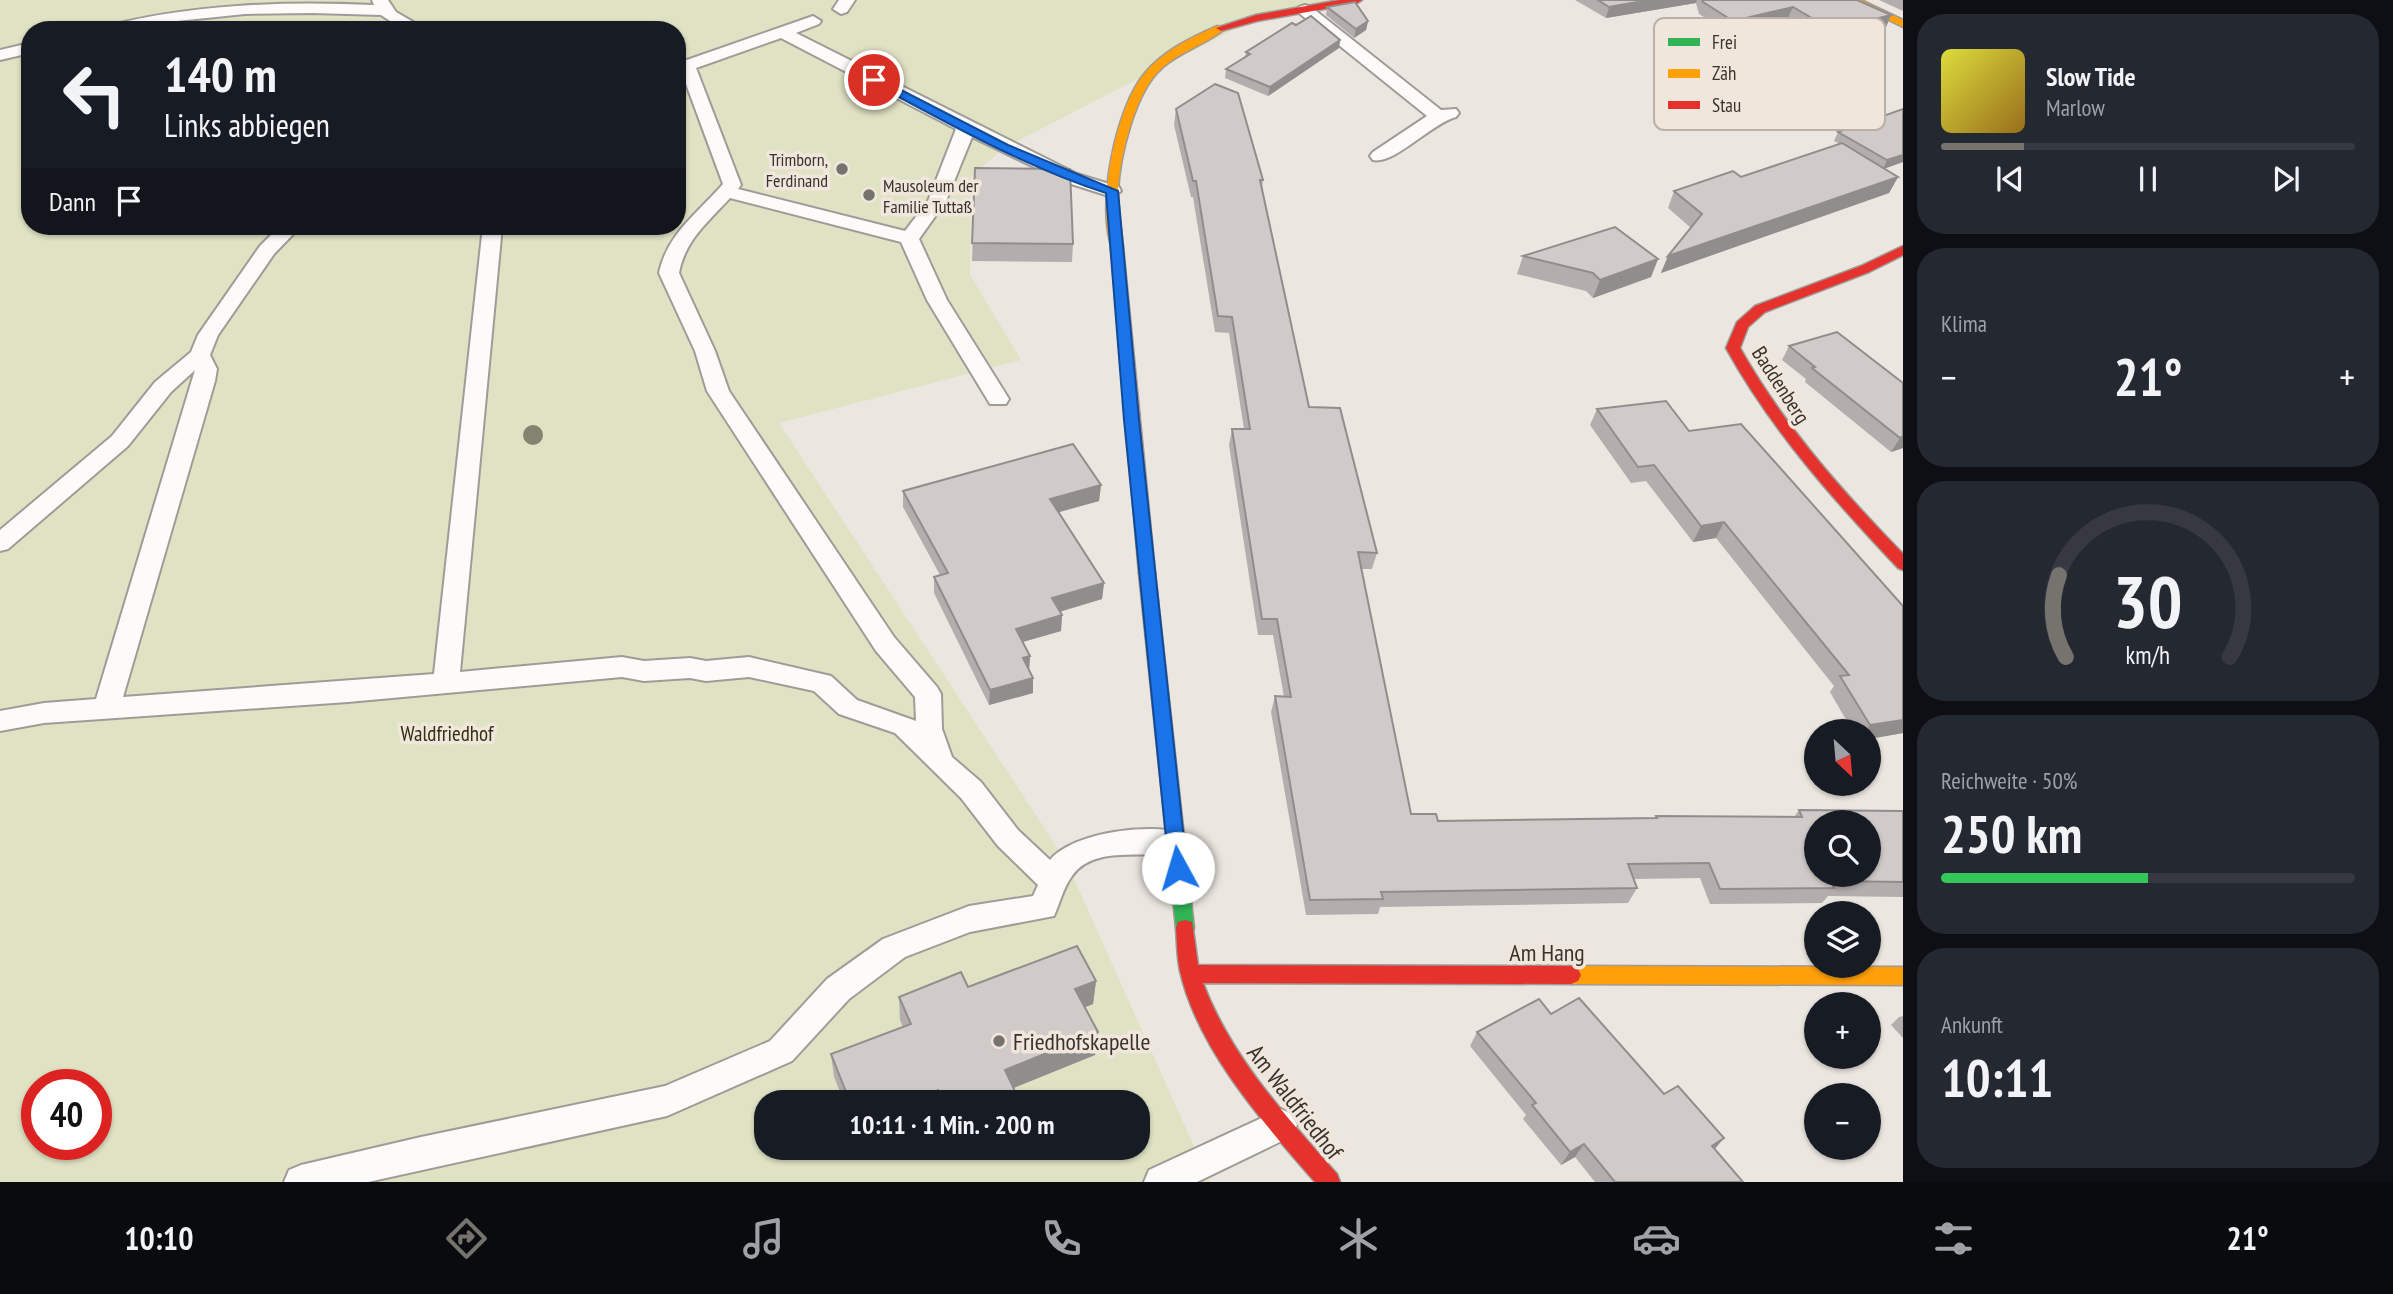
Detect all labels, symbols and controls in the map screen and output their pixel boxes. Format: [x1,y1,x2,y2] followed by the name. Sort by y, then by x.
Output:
[1654,18,1885,130] legend
[1712,30,1737,54] text: Frei
[164,42,277,106] text: 140 m
[49,49,140,140] icon: left
[844,50,904,110] pin
[2046,60,2136,93] text: Slow Tide
[855,61,893,99] icon: arrive
[1712,61,1736,85] text: Zäh
[1712,93,1741,117] text: Stau
[2046,93,2105,122] text: Marlow
[164,104,330,146] text: Links abbiegen
[766,148,828,192] place label: Trimborn, Ferdinand
[1991,160,2029,198] icon: previous
[2129,160,2167,198] icon: pause
[2267,160,2305,198] icon: next
[834,161,850,177] marker: Trimborn, Ferdinand
[883,174,979,218] place label: Mausoleum der Familie Tuttaß
[110,182,148,220] icon: arrive
[49,185,96,218] text: Dann
[861,187,877,203] marker: Mausoleum der Familie Tuttaß
[1941,309,1987,338] text: Klima
[1746,341,1816,429] street label: Baddenberg
[2114,343,2182,410] text: 21°
[1941,352,1957,401] text: −
[2339,352,2355,401] text: +
[2113,553,2183,647] text: 30
[2126,639,2170,671] text: km/h
[1804,719,1881,796] north arrow
[1804,719,1881,1160] map controls
[401,720,494,747] park label: Waldfriedhof
[1941,766,2077,795] text: Reichweite · 50%
[1941,800,2082,867] text: 250 km
[1804,810,1881,887] button: search
[1141,831,1215,905] position arrow
[1804,901,1881,978] button: layers
[1509,937,1585,968] street label: Am Hang
[1804,992,1881,1069] button: +
[1941,1010,2003,1039] text: Ankunft
[1013,1026,1150,1057] place label: Friedhofskapelle
[991,1033,1007,1049] marker: Friedhofskapelle
[1240,1038,1350,1166] street label: Am Waldfriedhof
[1941,1044,2053,1111] text: 10:11
[21,1069,112,1160] speed limit sign: 40
[1804,1083,1881,1160] button: −
[850,1108,1054,1141] text: 10:11 · 1 Min. · 200 m
[442,1214,491,1263] icon: directions
[739,1214,788,1263] icon: music
[1037,1214,1086,1263] icon: phone
[1334,1214,1383,1263] icon: climate
[1632,1214,1681,1263] icon: car
[1929,1214,1978,1263] icon: filters
[124,1217,193,1259] text: 10:10
[2227,1217,2269,1259] text: 21°

